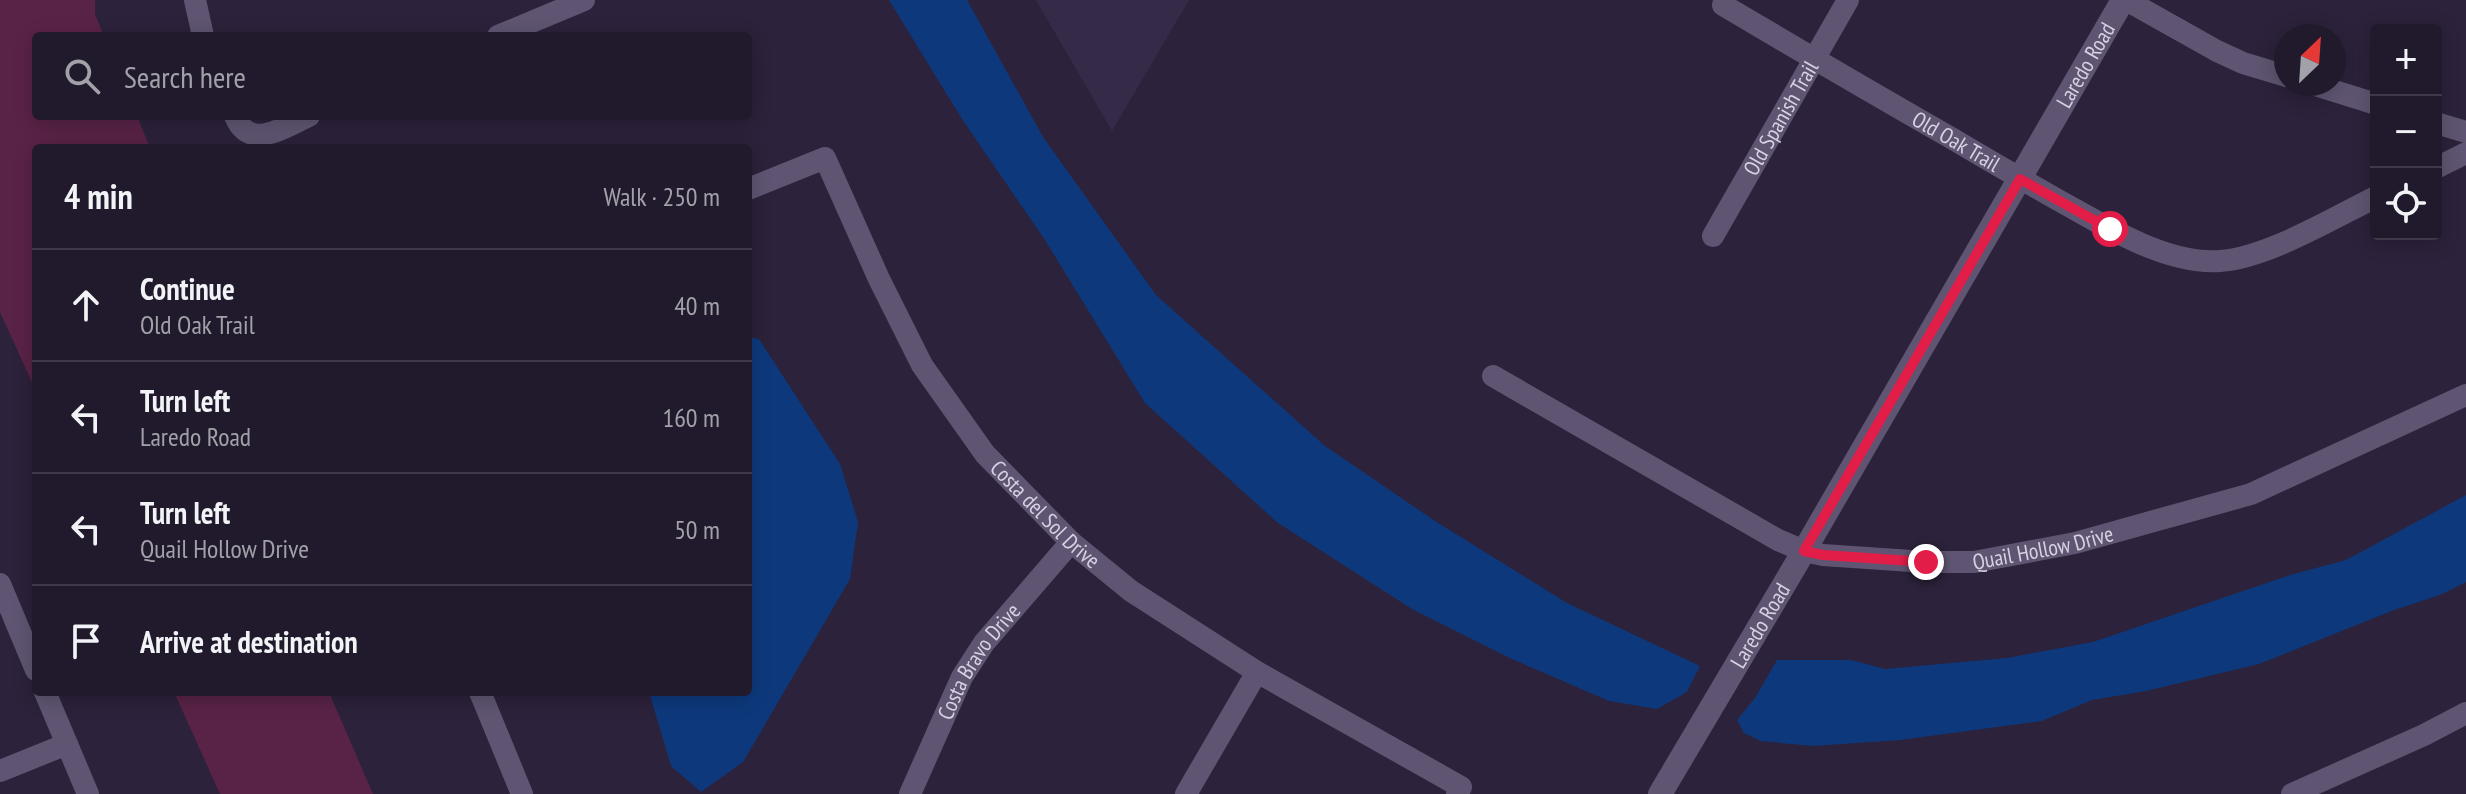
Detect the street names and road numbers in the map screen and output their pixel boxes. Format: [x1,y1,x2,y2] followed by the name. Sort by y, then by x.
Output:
[2050,17,2121,113] street label: Laredo Road
[1737,55,1825,180] street label: Old Spanish Trail
[1907,105,2006,178] street label: Old Oak Trail
[985,454,1106,574] street label: Costa del Sol Drive
[1970,519,2116,576] street label: Quail Hollow Drive
[1724,578,1796,673] street label: Laredo Road
[931,597,1026,724] street label: Costa Bravo Drive

